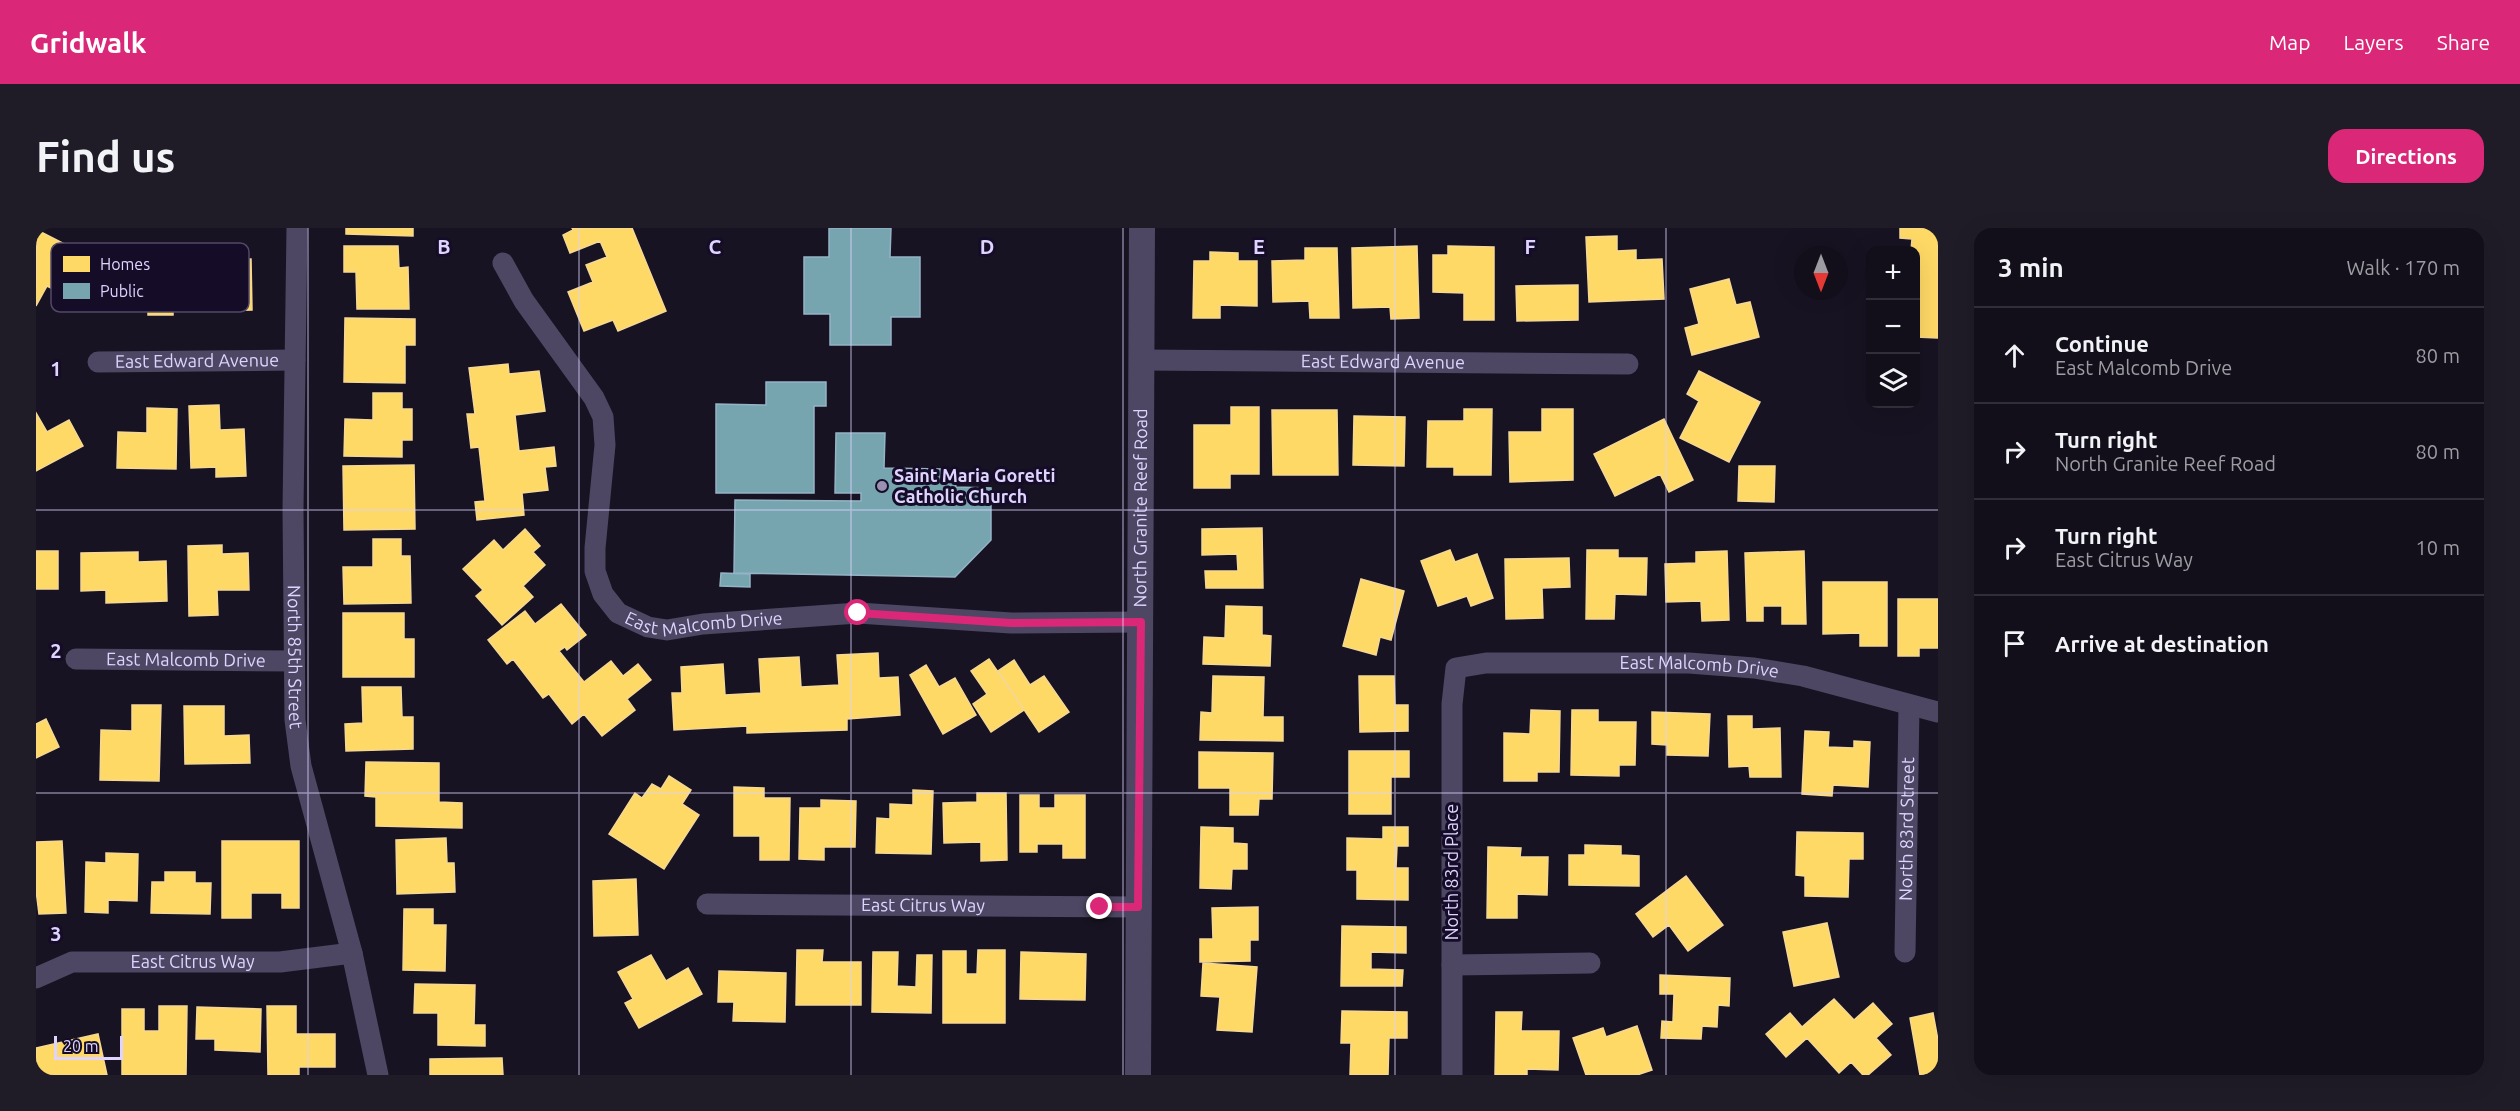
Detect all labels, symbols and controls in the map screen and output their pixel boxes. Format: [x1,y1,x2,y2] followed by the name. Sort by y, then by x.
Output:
[30,27,147,58] text: Gridwalk
[2269,30,2310,54] text: Map
[2343,30,2404,54] text: Layers
[2437,30,2490,54] text: Share
[2328,129,2484,183] button: Directions
[36,133,175,180] text: Find us
[437,235,451,258] text: B
[709,235,722,258] text: C
[980,235,994,258] text: D
[1253,235,1265,258] text: E
[1524,235,1536,258] text: F
[51,243,249,312] legend
[1794,246,1848,300] north arrow
[1866,246,1920,408] map controls
[1866,246,1920,300] button: +
[1998,253,2064,282] text: 3 min
[100,255,150,273] text: Homes
[2347,256,2460,279] text: Walk · 170 m
[100,282,144,300] text: Public
[1866,300,1920,354] button: −
[2055,331,2149,356] text: Continue
[1998,339,2031,372] icon: ahead
[2416,344,2460,367] text: 80 m
[115,349,279,371] street label: East Edward Avenue
[1301,350,1465,372] street label: East Edward Avenue
[1866,354,1920,408] button: layers
[2055,356,2232,379] text: East Malcomb Drive
[50,357,62,380] text: 1
[1129,408,1150,608] street label: North Granite Reef Road
[2055,427,2157,452] text: Turn right
[1998,435,2031,468] icon: right
[2416,440,2460,463] text: 80 m
[2055,452,2276,475] text: North Granite Reef Road
[894,465,1055,506] place label: Saint Maria Goretti Catholic Church
[875,479,889,493] marker: Saint Maria Goretti Catholic Church
[2055,523,2157,548] text: Turn right
[1998,531,2031,564] icon: right
[2416,536,2460,559] text: 10 m
[2055,548,2193,571] text: East Citrus Way
[285,585,307,730] street label: North 85th Street
[844,599,870,625] route start
[622,607,783,640] street label: East Malcomb Drive
[1998,627,2031,660] icon: arrive
[2055,631,2269,656] text: Arrive at destination
[50,639,62,662] text: 2
[106,648,266,670] street label: East Malcomb Drive
[1620,652,1780,681] street label: East Malcomb Drive
[1895,757,1917,901] street label: North 83rd Street
[1441,804,1461,940] street label: North 83rd Place
[1086,893,1112,919] route end
[861,894,985,915] street label: East Citrus Way
[50,922,62,945] text: 3
[131,951,255,971] street label: East Citrus Way
[54,1033,123,1060] scale bar
[63,1037,99,1055] text: 20 m

